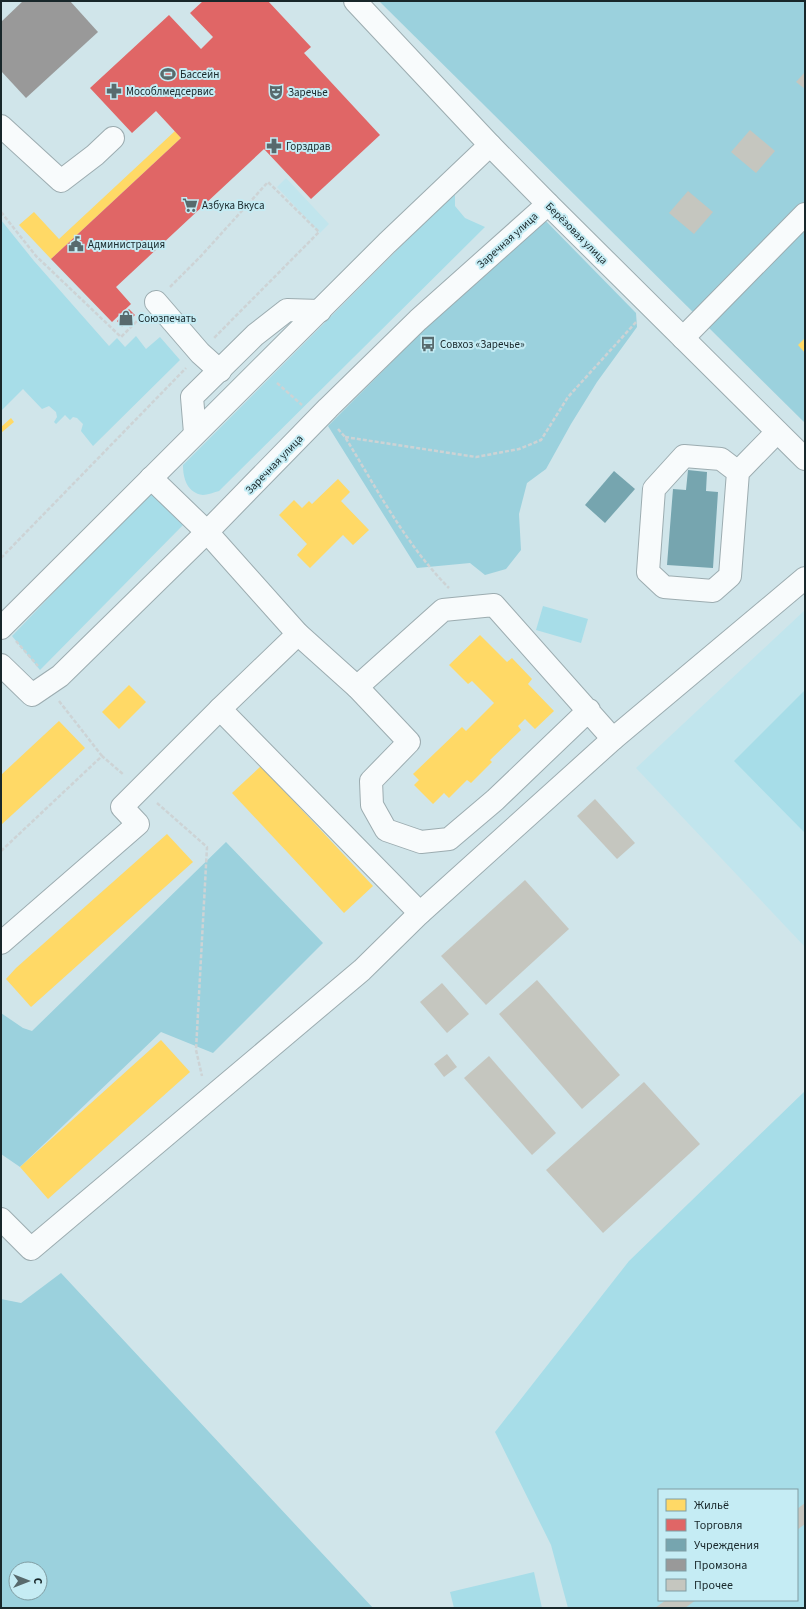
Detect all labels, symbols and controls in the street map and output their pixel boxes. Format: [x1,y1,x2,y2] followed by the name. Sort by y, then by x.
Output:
[159,65,177,83] sports icon: Бассейн
[180,67,219,82] place label: Бассейн
[105,82,123,100] pharmacy icon: Мособлмедсервис
[267,83,285,101] theatre icon: Заречье
[126,84,214,99] place label: Мособлмедсервис
[288,85,328,100] place label: Заречье
[265,137,283,155] pharmacy icon: Горздрав
[286,139,331,154] place label: Горздрав
[181,196,199,214] supermarket icon: Азбука Вкуса
[202,198,265,213] place label: Азбука Вкуса
[542,199,611,268] street label: Берёзовая улица
[474,209,541,272] street label: Заречная улица
[67,235,85,253] public building icon: Администрация
[88,237,165,252] place label: Администрация
[117,309,135,327] shop icon: Союзпечать
[138,311,196,326] place label: Союзпечать
[419,335,437,353] bus stop icon: Совхоз «Заречье»
[440,337,525,352] place label: Совхоз «Заречье»
[242,431,307,497] street label: Заречная улица
[658,1489,798,1601] legend
[694,1497,729,1514] text: Жильё
[694,1517,742,1534] text: Торговля
[694,1537,759,1554] text: Учреждения
[694,1557,747,1574] text: Промзона
[8,1561,48,1601] north arrow
[694,1577,733,1594] text: Прочее
[30,1578,45,1585] text: С

